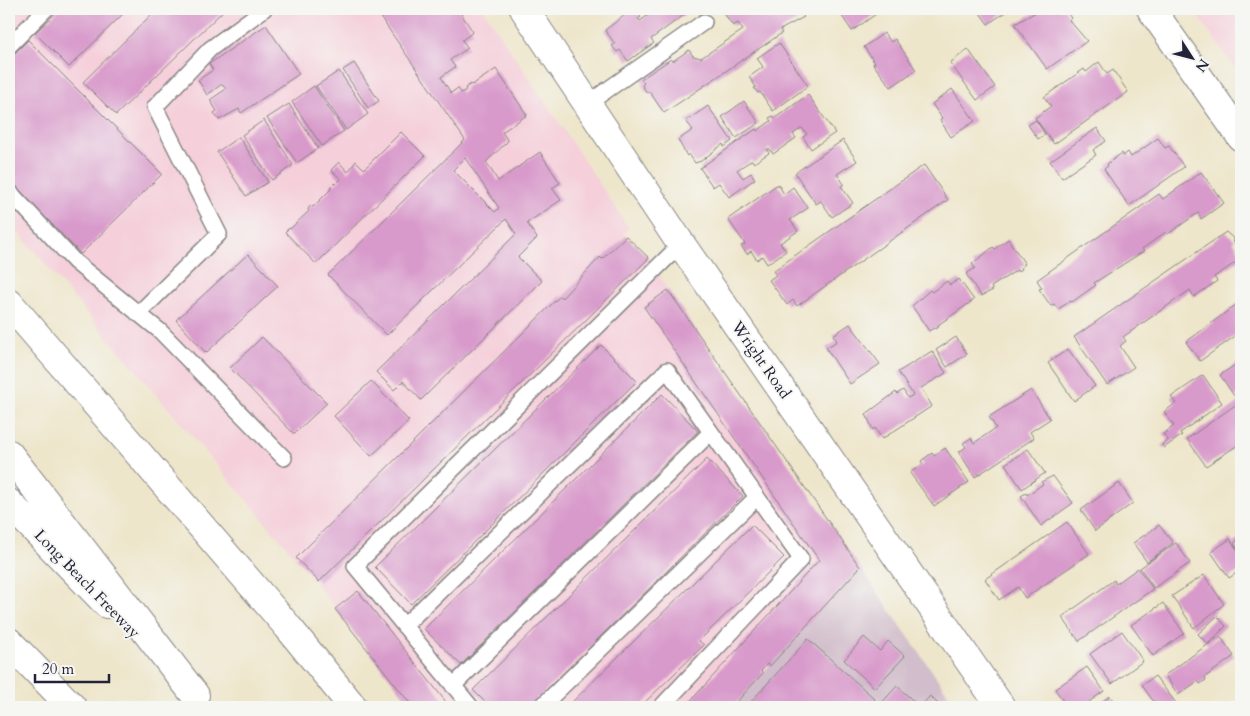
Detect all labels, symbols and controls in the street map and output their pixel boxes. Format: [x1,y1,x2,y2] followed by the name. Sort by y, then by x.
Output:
[1168,32,1218,82] north arrow
[1191,55,1213,76] text: N
[726,316,796,404] street label: Wright Road
[29,525,145,644] street label: Long Beach Freeway
[35,651,109,683] scale bar
[42,659,74,679] text: 20 m

